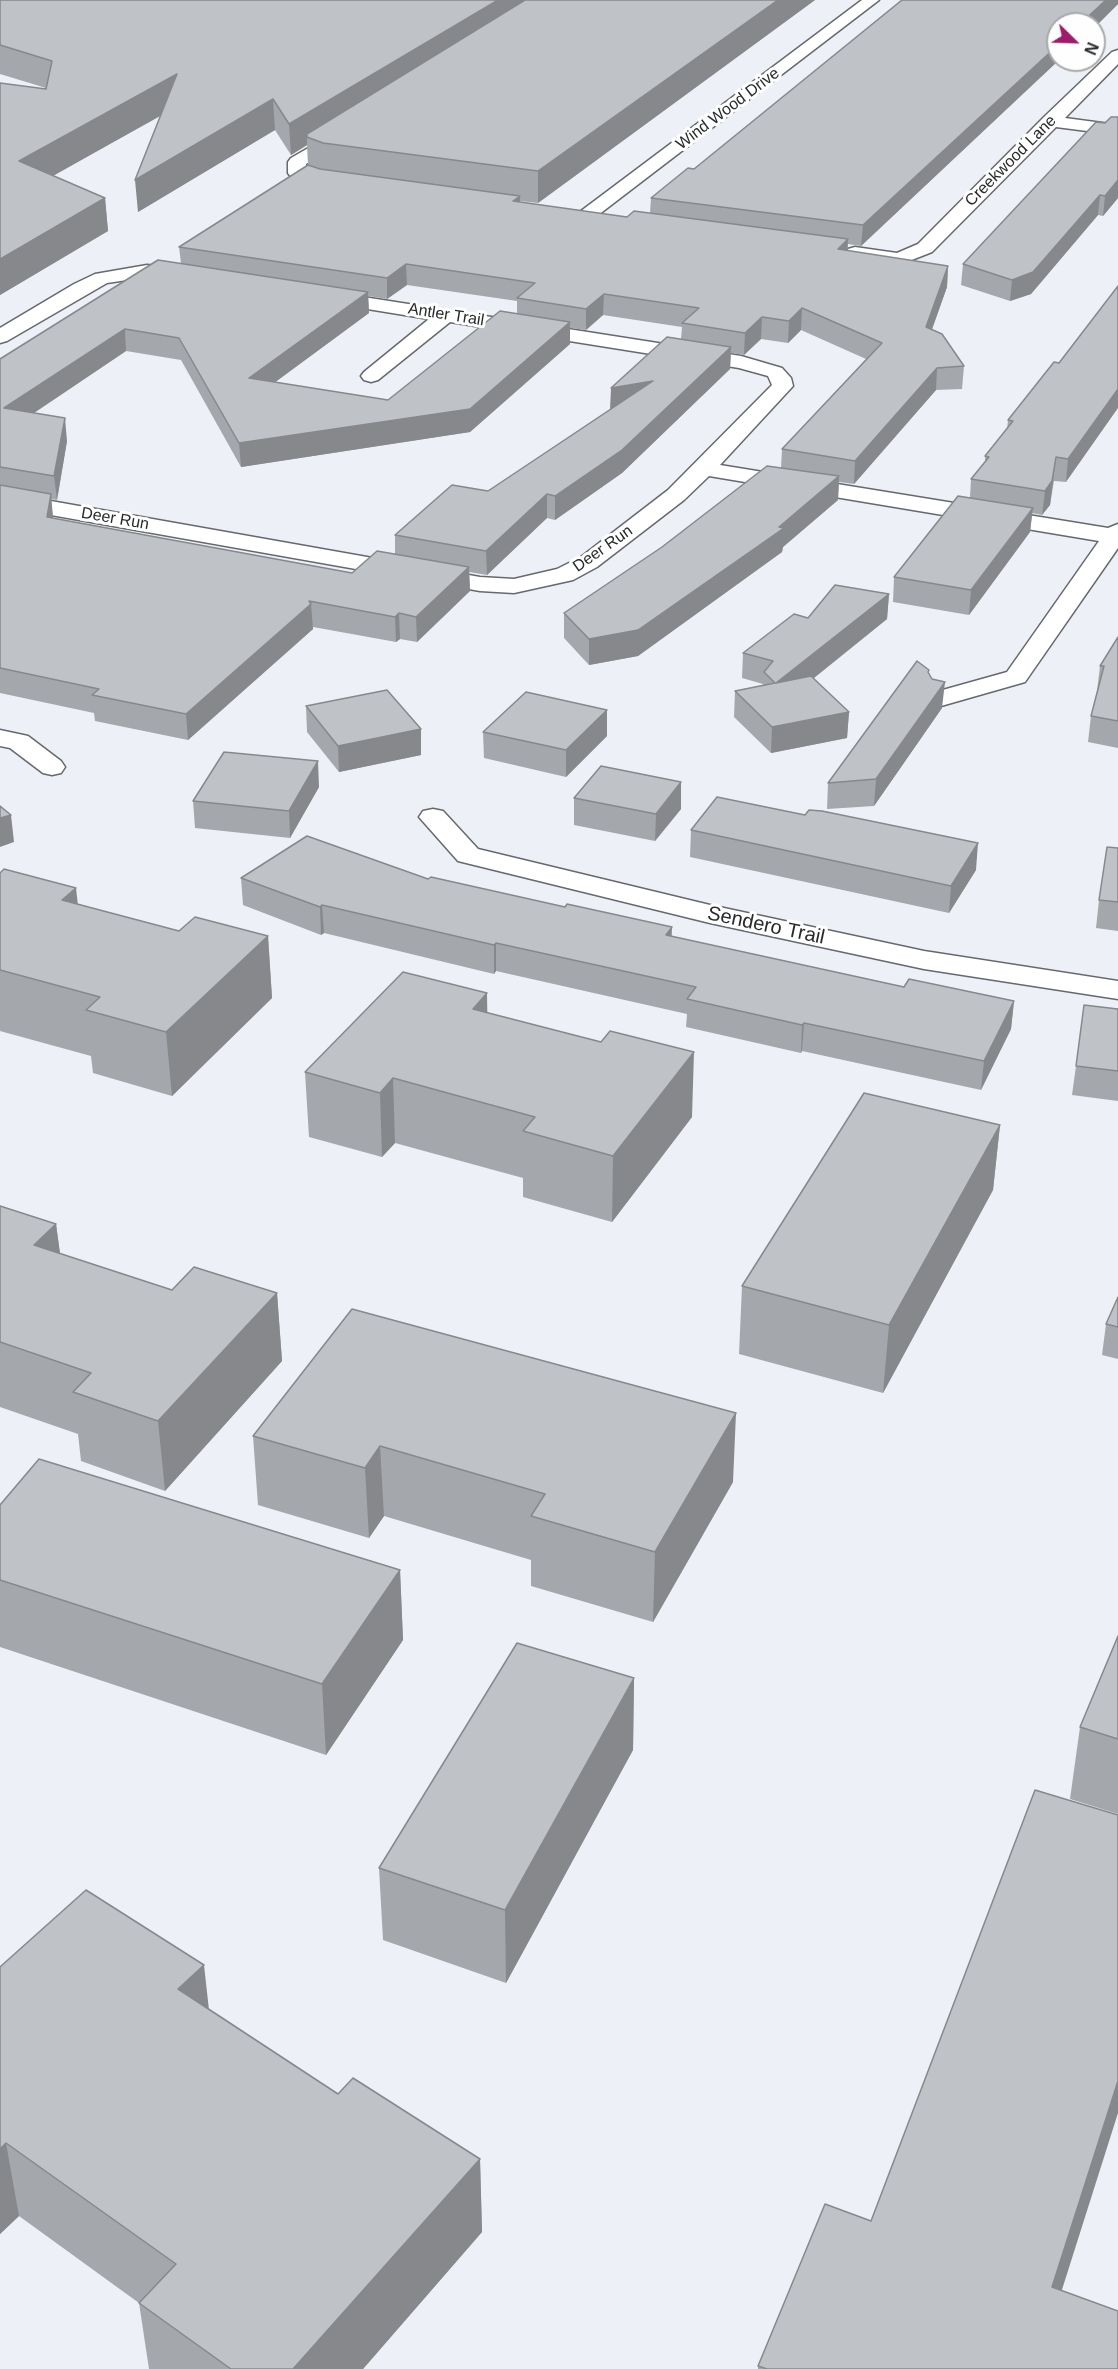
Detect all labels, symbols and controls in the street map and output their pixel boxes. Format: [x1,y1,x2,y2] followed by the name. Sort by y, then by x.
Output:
[1046,12,1106,72] north arrow
[1081,40,1101,57] text: N
[673,64,783,154] street label: Wind Wood Drive
[961,111,1061,211] street label: Creekwood Lane
[407,300,485,330] street label: Antler Trail
[80,504,150,534] street label: Deer Run
[569,521,637,577] street label: Deer Run
[705,902,827,950] street label: Sendero Trail

